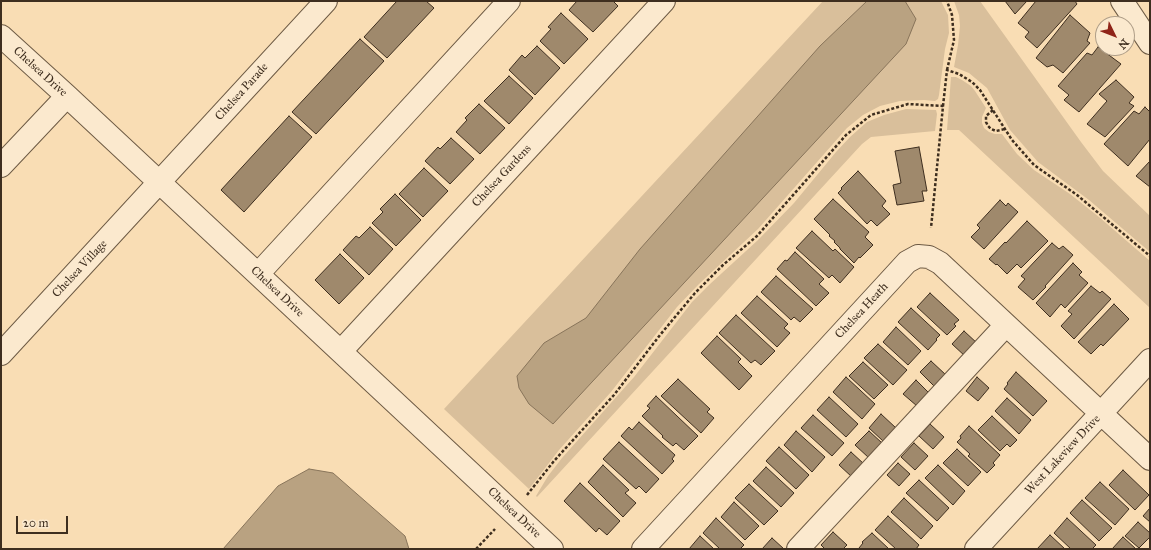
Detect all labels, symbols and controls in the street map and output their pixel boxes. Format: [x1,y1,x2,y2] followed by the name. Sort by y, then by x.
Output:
[1095,16,1135,56] north arrow
[1115,36,1131,52] text: N
[10,44,70,100] street label: Chelsea Drive
[212,60,272,124] street label: Chelsea Parade
[469,142,535,210] street label: Chelsea Gardens
[50,237,110,301] street label: Chelsea Village
[247,264,307,320] street label: Chelsea Drive
[832,280,892,342] street label: Chelsea Heath
[1022,412,1104,498] street label: West Lakeview Drive
[484,485,544,541] street label: Chelsea Drive
[18,508,70,534] scale bar
[23,516,49,530] text: 20 m

